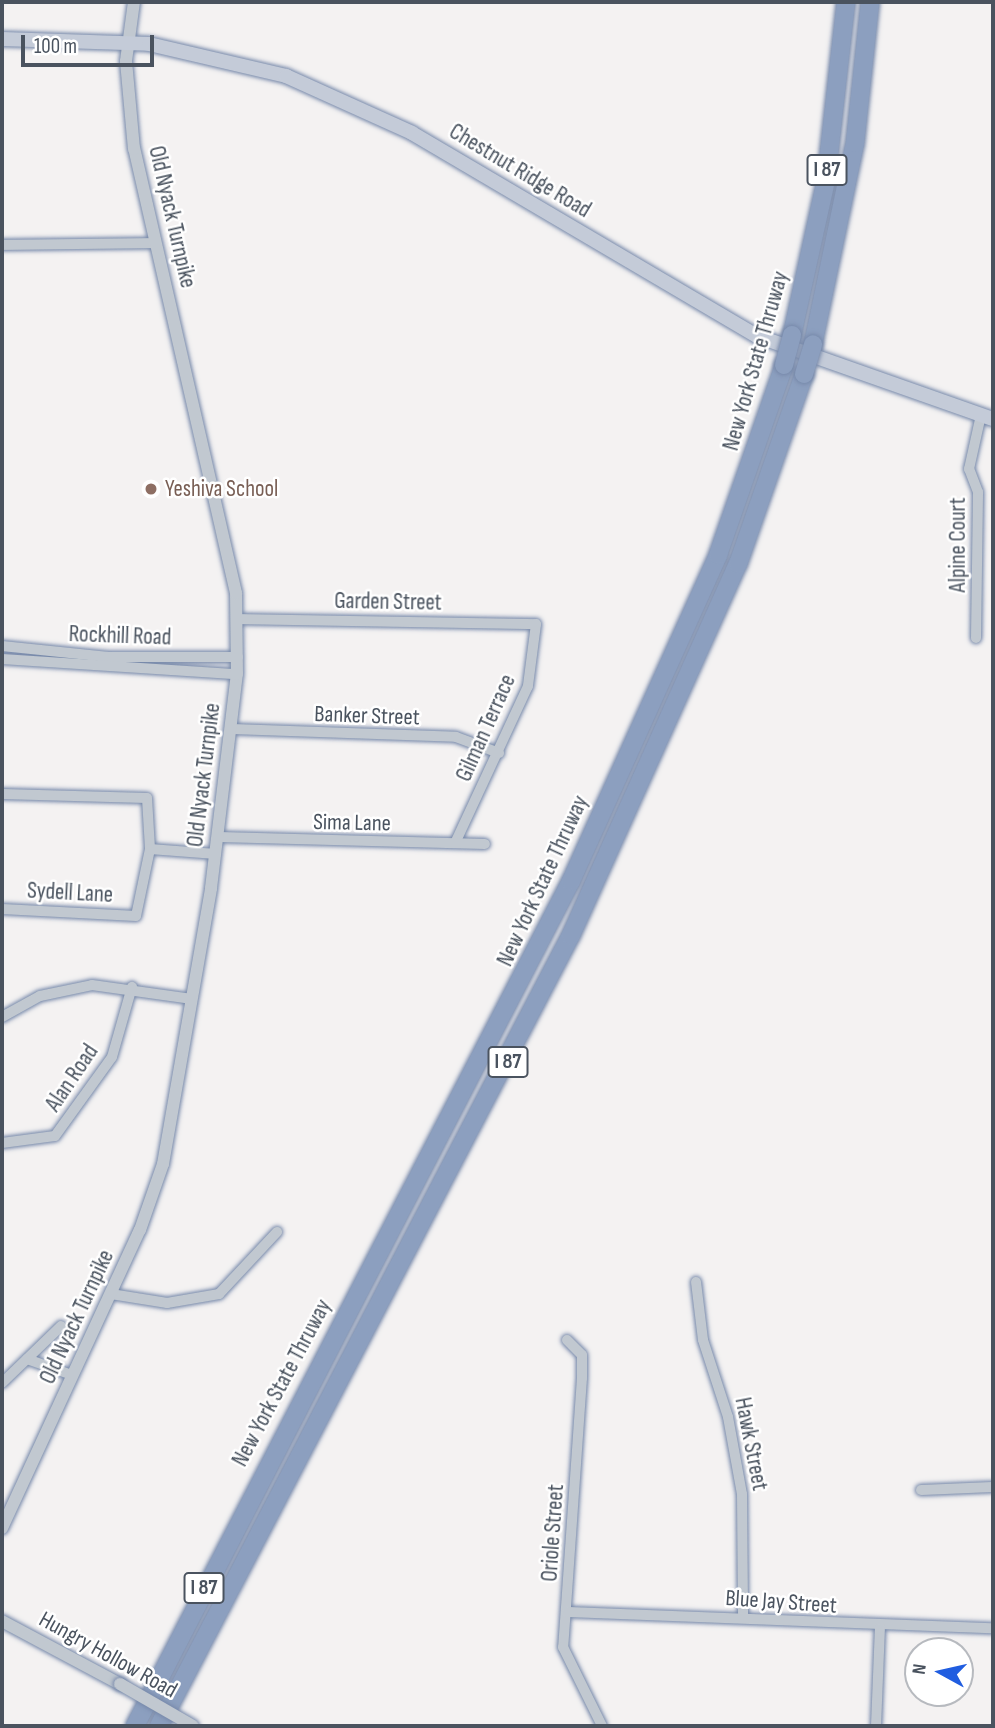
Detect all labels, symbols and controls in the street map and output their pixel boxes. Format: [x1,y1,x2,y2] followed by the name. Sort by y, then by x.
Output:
[24,21,158,65] scale bar
[34,34,77,59] text: 100 m
[444,118,596,224] street label: Chestnut Ridge Road
[142,143,202,291] street label: Old Nyack Turnpike
[806,152,848,188] road number: I 87
[717,268,795,454] street label: New York State Thruway
[165,475,278,503] place label: Yeshiva School
[143,481,159,497] marker: Yeshiva School
[944,498,972,592] street label: Alpine Court
[334,587,442,617] street label: Garden Street
[68,620,172,652] street label: Rockhill Road
[450,670,522,786] street label: Gilman Terrace
[314,700,420,732] street label: Banker Street
[181,701,227,849] street label: Old Nyack Turnpike
[491,791,595,971] street label: New York State Thruway
[313,809,391,837] street label: Sima Lane
[26,877,114,909] street label: Sydell Lane
[40,1039,104,1117] street label: Alan Road
[487,1044,529,1080] road number: I 87
[34,1246,120,1388] street label: Old Nyack Turnpike
[226,1295,338,1471] street label: New York State Thruway
[728,1395,774,1493] street label: Hawk Street
[536,1483,570,1583] street label: Oriole Street
[183,1570,225,1606] road number: I 87
[724,1584,838,1620] street label: Blue Jay Street
[34,1606,182,1704] street label: Hungry Hollow Road
[904,1637,974,1707] north arrow
[908,1663,932,1676] text: N

